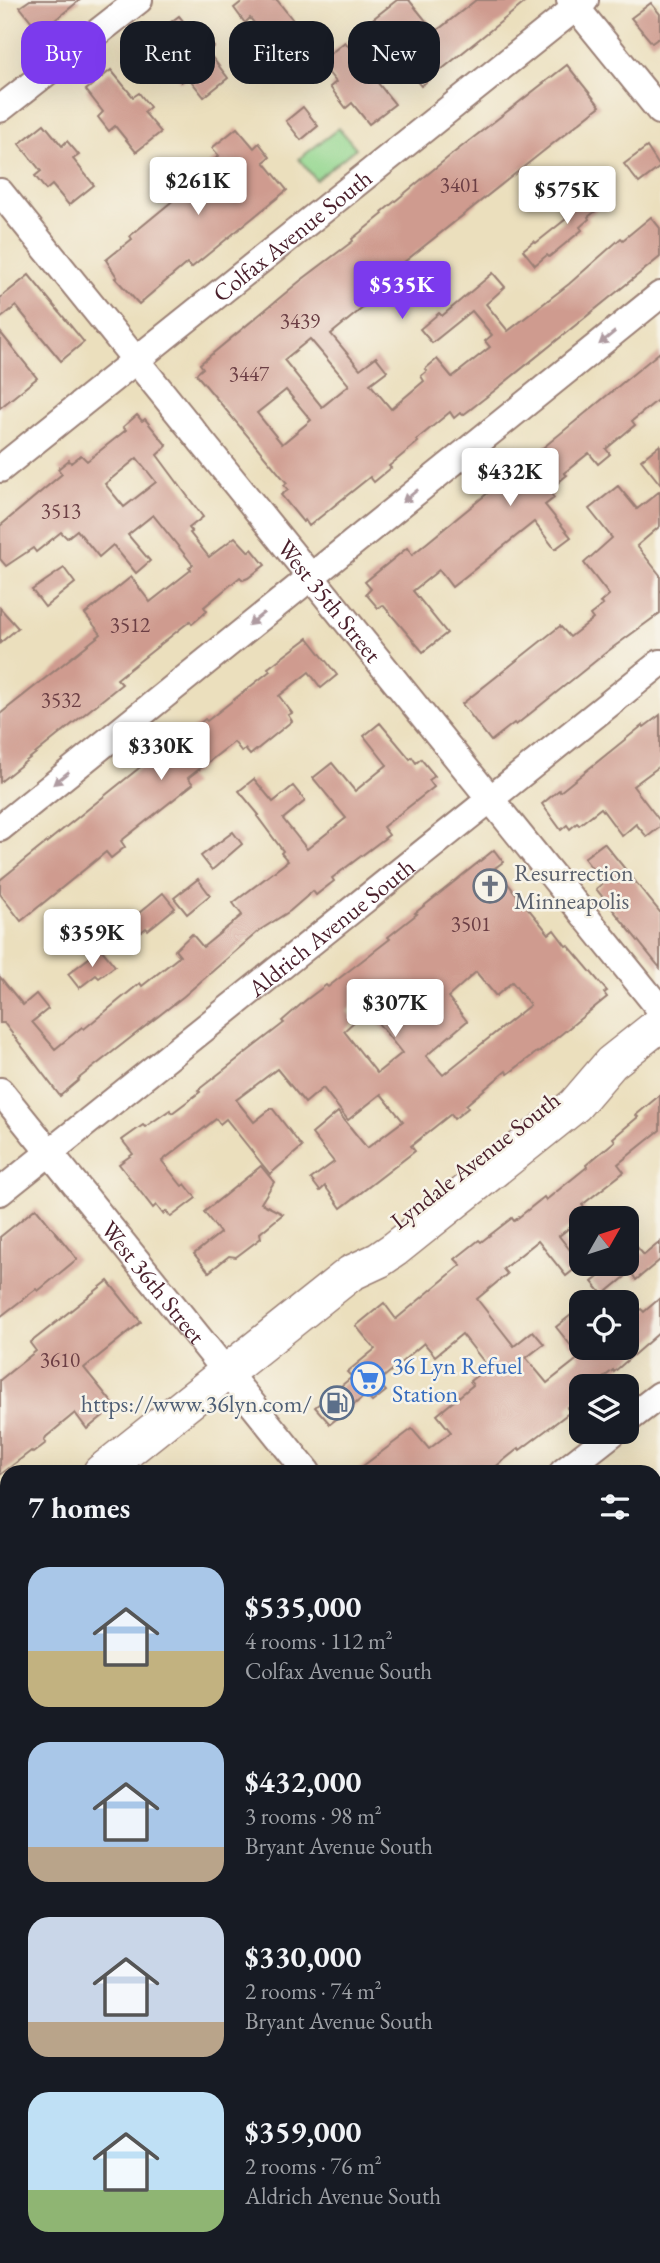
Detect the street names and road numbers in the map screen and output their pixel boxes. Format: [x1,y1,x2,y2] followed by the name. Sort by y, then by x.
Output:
[206,162,378,308] street label: Colfax Avenue South
[271,532,389,669] street label: West 35th Street
[240,851,420,1004] street label: Aldrich Avenue South
[384,1084,566,1236] street label: Lyndale Avenue South
[95,1214,213,1350] street label: West 36th Street

